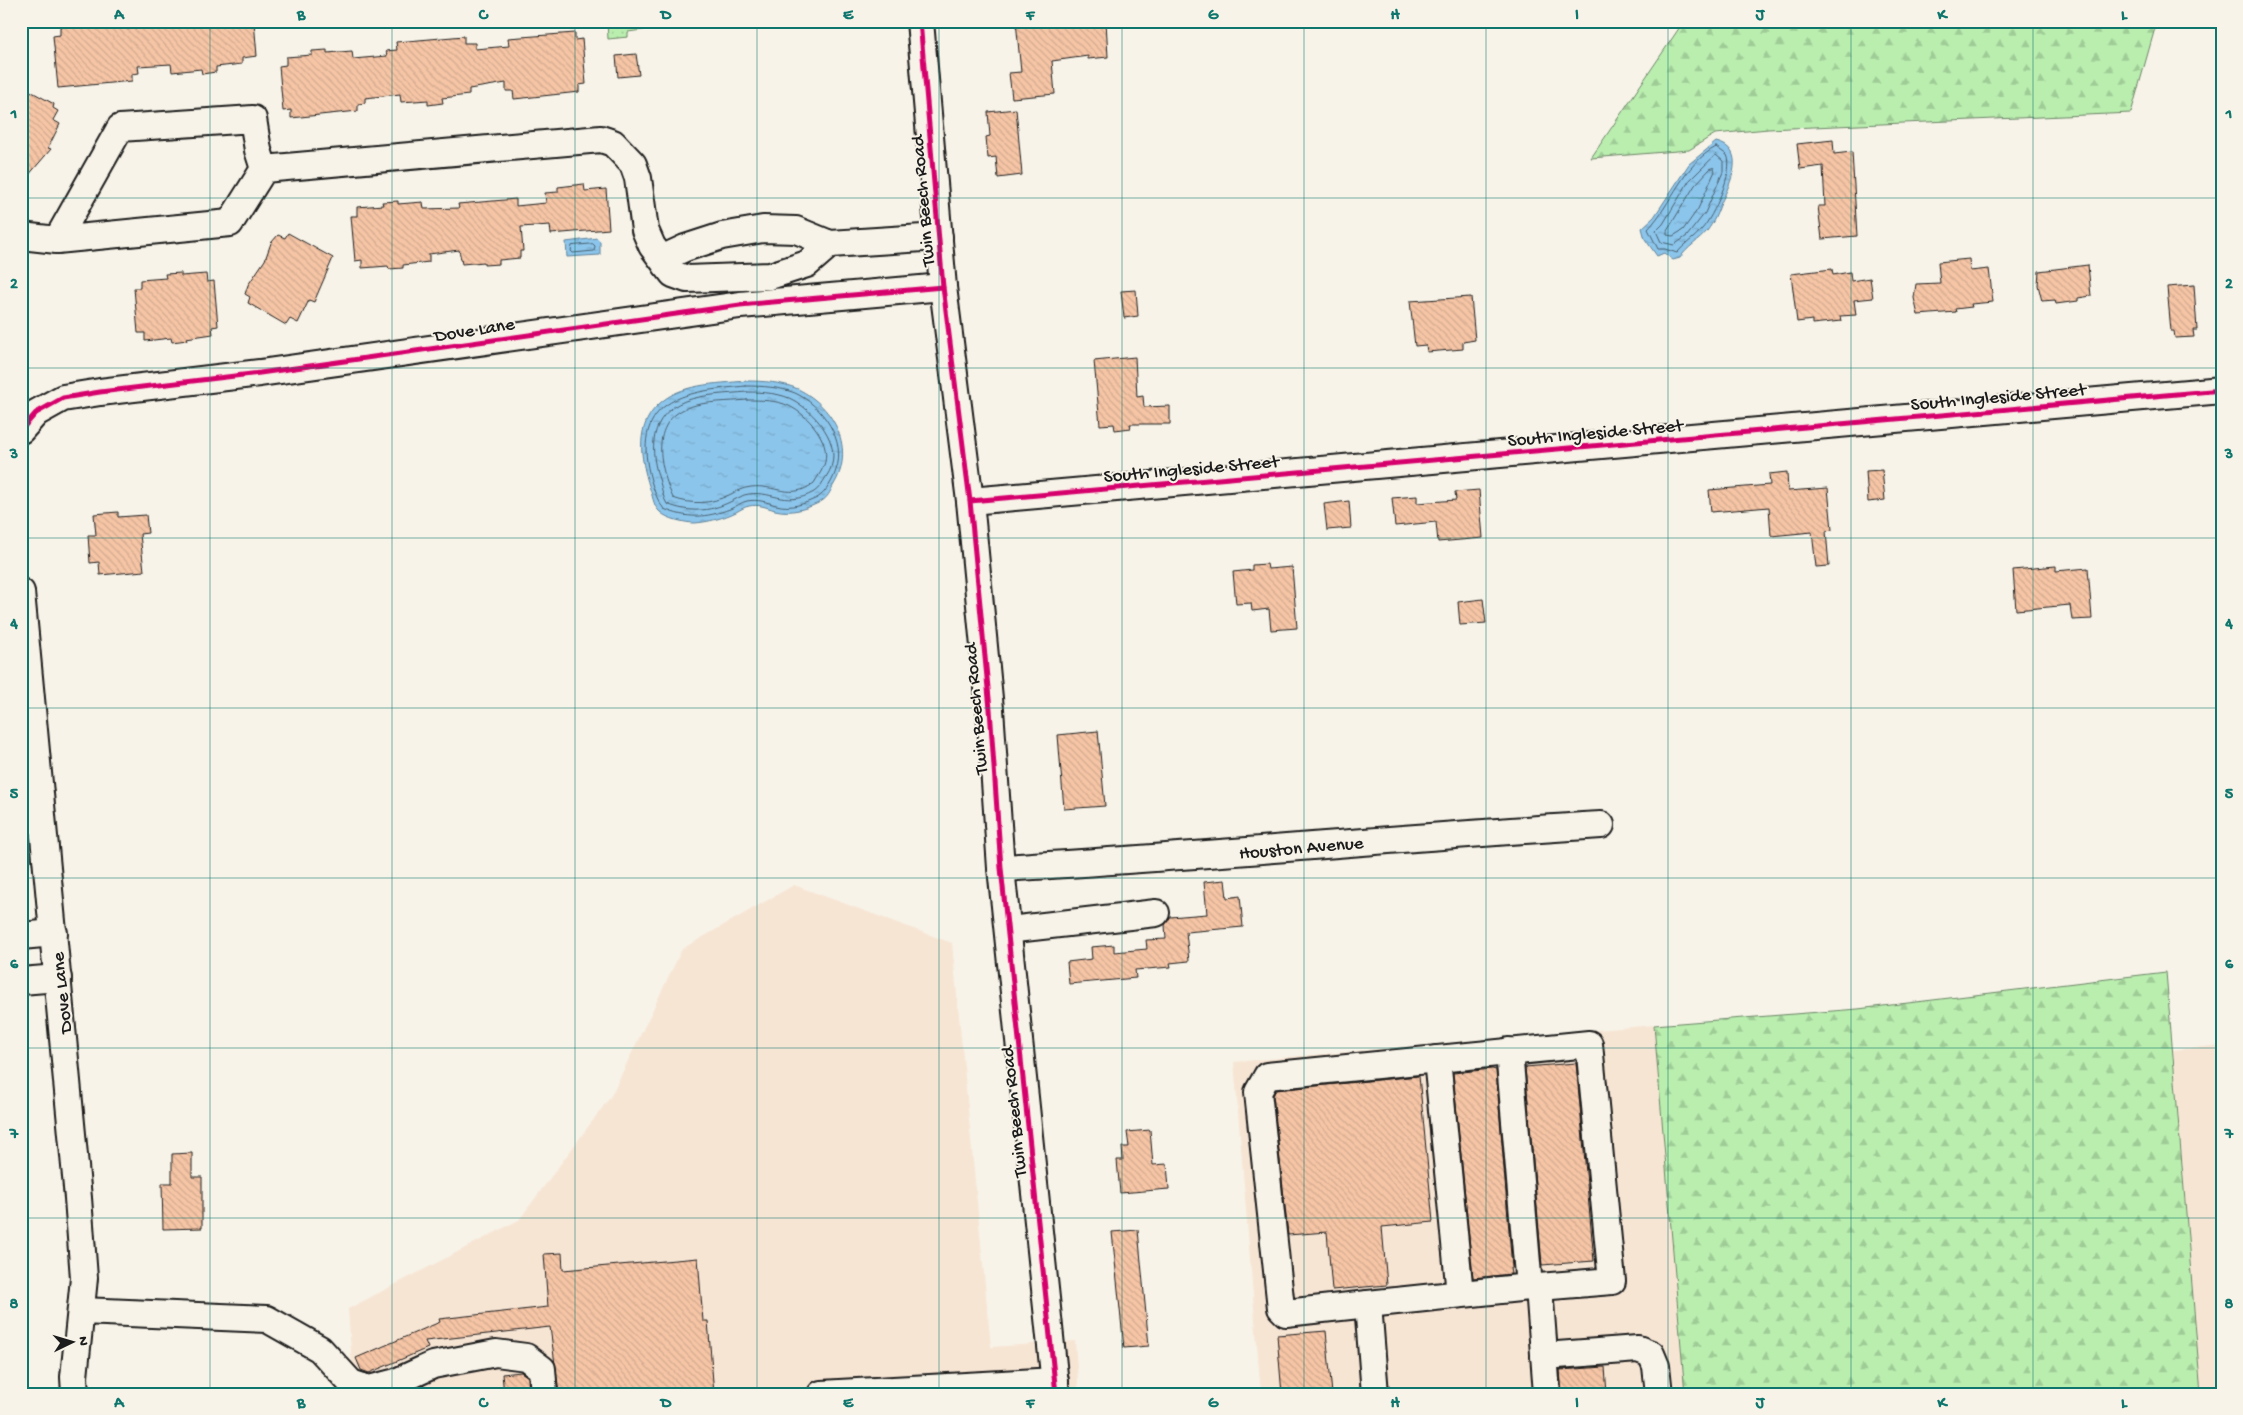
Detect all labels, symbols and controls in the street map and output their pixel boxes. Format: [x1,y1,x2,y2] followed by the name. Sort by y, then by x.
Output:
[113,7,125,26] text: A
[296,7,306,26] text: B
[478,7,489,26] text: C
[659,7,672,26] text: D
[843,7,854,26] text: E
[1025,7,1036,26] text: F
[1208,7,1219,26] text: G
[1390,7,1400,26] text: H
[1575,7,1579,26] text: I
[1755,7,1766,26] text: J
[1937,7,1949,26] text: K
[2121,7,2128,26] text: L
[10,106,17,125] text: 1
[2225,106,2232,125] text: 1
[907,132,942,268] street label: Twin Beech Road
[10,276,18,295] text: 2
[2225,276,2233,295] text: 2
[431,314,517,349] street label: Dove Lane
[1910,379,2089,418] street label: South Ingleside Street
[1507,415,1686,454] street label: South Ingleside Street
[9,446,18,465] text: 3
[2224,446,2233,465] text: 3
[1103,451,1282,490] street label: South Ingleside Street
[9,616,18,635] text: 4
[2224,616,2233,635] text: 4
[960,640,995,776] street label: Twin Beech Road
[10,786,19,805] text: 5
[2225,786,2234,805] text: 5
[1238,833,1365,866] street label: Houston Avenue
[48,951,79,1036] street label: Dove Lane
[10,956,19,975] text: 6
[2225,956,2234,975] text: 6
[997,1043,1034,1179] street label: Twin Beech Road
[9,1126,19,1145] text: 7
[2224,1126,2234,1145] text: 7
[10,1296,19,1315] text: 8
[2225,1296,2234,1315] text: 8
[48,1318,98,1368] north arrow
[74,1336,91,1346] text: N
[113,1395,125,1414] text: A
[296,1395,306,1414] text: B
[478,1395,489,1414] text: C
[659,1395,672,1414] text: D
[843,1395,854,1414] text: E
[1025,1395,1036,1414] text: F
[1208,1395,1219,1414] text: G
[1390,1395,1400,1414] text: H
[1575,1395,1579,1414] text: I
[1755,1395,1766,1414] text: J
[1937,1395,1949,1414] text: K
[2121,1395,2128,1414] text: L

